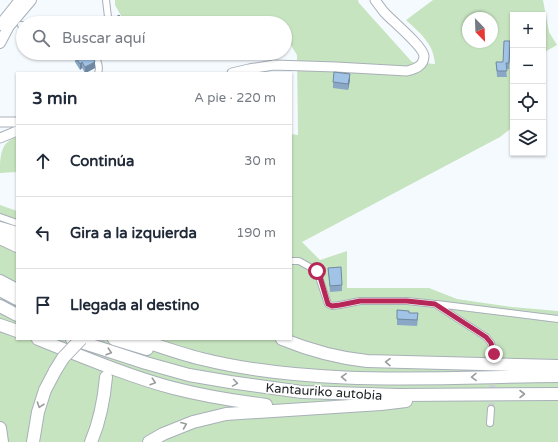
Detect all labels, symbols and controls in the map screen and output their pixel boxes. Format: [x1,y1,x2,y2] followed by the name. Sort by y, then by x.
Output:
[462,12,498,48] north arrow
[510,12,546,156] map controls
[510,12,546,48] button: +
[16,16,292,60] search box
[30,27,52,49] icon: search
[62,29,145,47] text: Buscar aquí
[510,48,546,84] button: −
[510,84,546,120] button: locate
[32,88,77,109] text: 3 min
[194,90,276,106] text: A pie · 220 m
[510,120,546,156] button: layers
[32,150,54,172] icon: ahead
[70,152,134,170] text: Continúa
[244,153,276,169] text: 30 m
[32,222,54,244] icon: left
[70,224,197,242] text: Gira a la izquierda
[236,225,276,241] text: 190 m
[308,262,326,280] route start
[32,294,54,316] icon: arrive
[70,296,199,314] text: Llegada al destino
[485,345,503,363] route end
[105,347,112,355] one-way arrow
[385,358,391,366] one-way arrow
[341,372,347,381] one-way arrow
[471,373,477,381] one-way arrow
[149,377,156,386] one-way arrow
[231,378,238,387] one-way arrow
[265,380,383,404] street label: Kantauriko autobia
[519,390,525,398] one-way arrow
[37,402,45,409] one-way arrow
[181,422,188,430] one-way arrow

